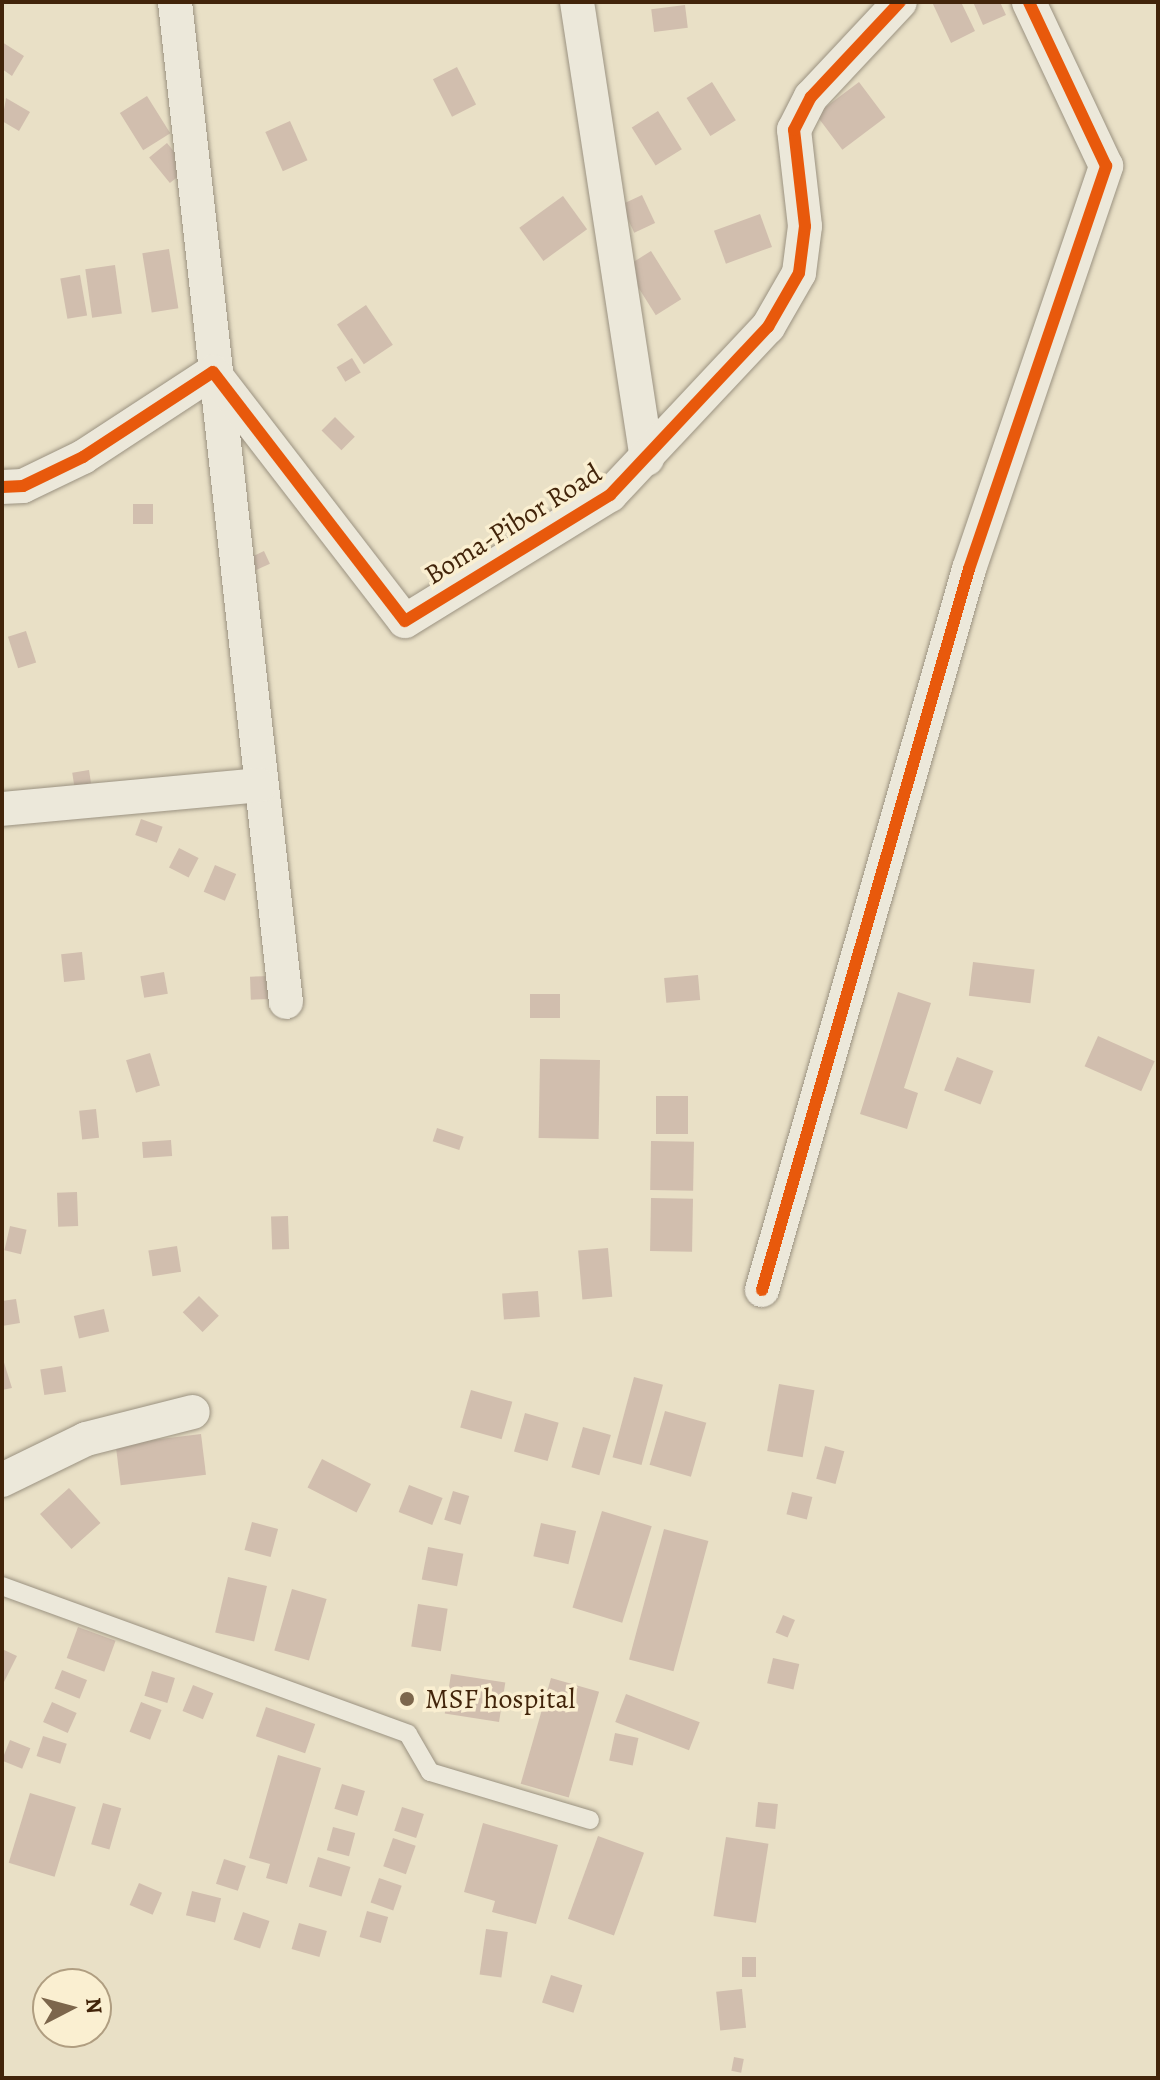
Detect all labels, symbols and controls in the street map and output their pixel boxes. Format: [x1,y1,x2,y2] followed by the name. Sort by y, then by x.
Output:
[418,456,608,592] street label: Boma-Pibor Road
[425,1682,575,1716] place label: MSF hospital
[396,1688,418,1710] marker: MSF hospital
[32,1968,112,2048] north arrow
[78,1996,110,2015] text: N

